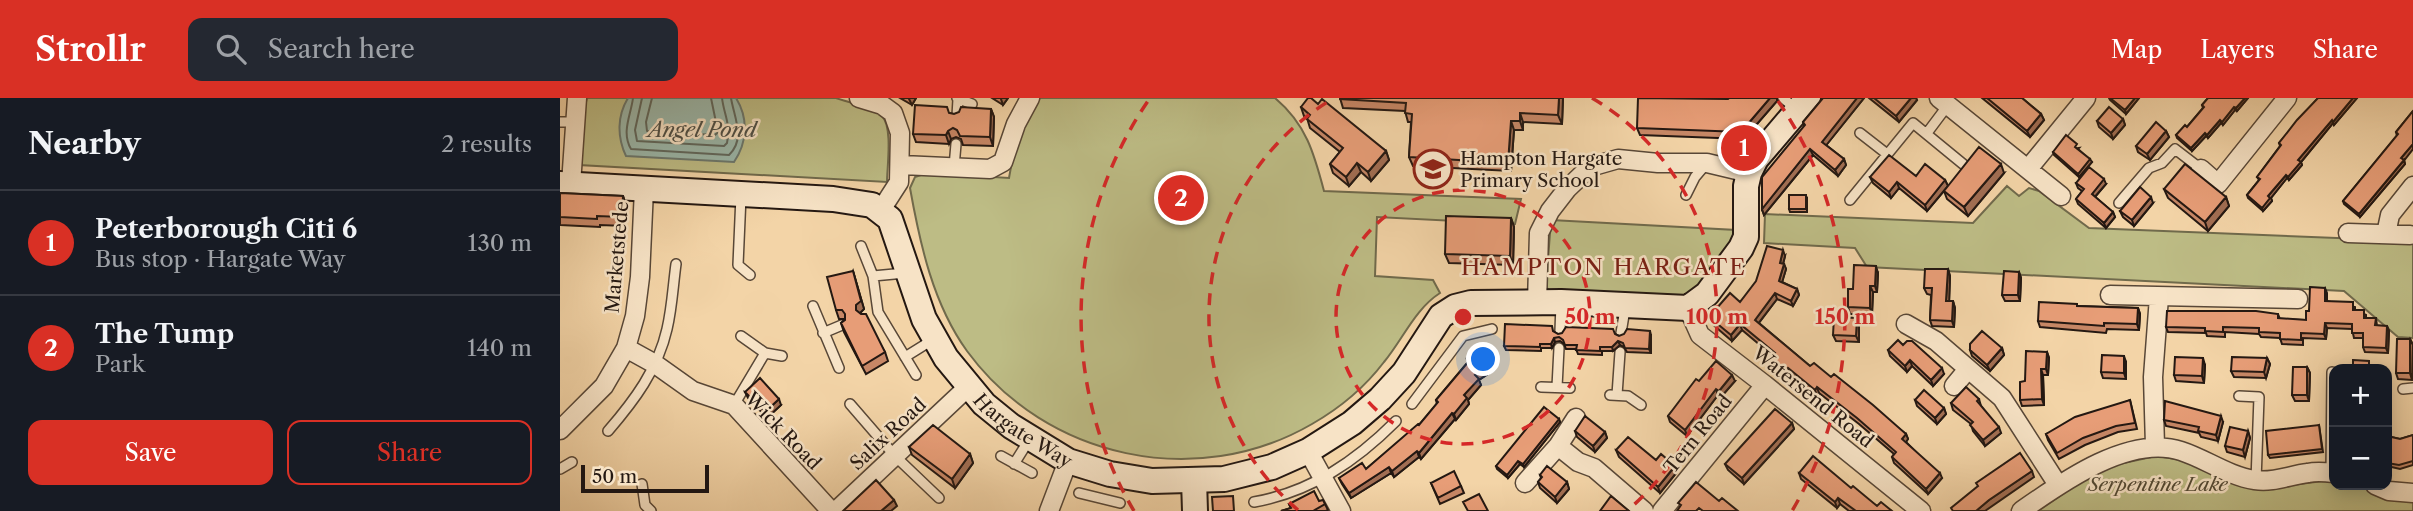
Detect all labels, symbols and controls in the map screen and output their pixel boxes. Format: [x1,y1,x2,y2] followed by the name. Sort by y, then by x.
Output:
[188,18,678,81] search box
[35,29,146,70] text: Strollr
[212,30,250,68] icon: search
[268,33,415,65] text: Search here
[2111,35,2162,64] text: Map
[2200,35,2275,64] text: Layers
[2313,35,2378,64] text: Share
[645,117,759,142] water label: Angel Pond
[1721,122,1767,174] pin: 1
[28,125,141,162] text: Nearby
[441,130,532,158] text: 2 results
[1460,147,1622,192] place label: Hampton Hargate Primary School
[1412,148,1454,190] school or university icon: Hampton Hargate Primary School
[1158,172,1204,224] pin: 2
[601,200,633,314] street label: Marketstede
[95,213,357,245] text: Peterborough Citi 6
[46,229,56,257] text: 1
[468,229,532,257] text: 130 m
[95,245,346,273] text: Bus stop · Hargate Way
[1461,253,1747,281] district label: HAMPTON HARGATE
[1564,304,1616,329] text: 50 m
[1686,304,1748,329] text: 100 m
[1815,304,1875,329] text: 150 m
[1451,305,1475,329] centre of rings
[95,318,234,350] text: The Tump
[44,334,58,362] text: 2
[467,334,532,362] text: 140 m
[1747,341,1878,453] street label: Watersend Road
[1466,342,1500,376] your location
[95,350,145,378] text: Park
[2329,364,2392,490] map controls
[2329,364,2392,427] button: +
[740,387,826,475] street label: Wick Road
[969,389,1077,473] street label: Hargate Way
[1659,390,1737,478] street label: Tern Road
[845,393,931,475] street label: Salix Road
[28,420,273,485] button: Save
[287,420,532,485] button: Share
[2329,427,2392,490] button: −
[581,462,709,494] scale bar
[592,465,637,488] text: 50 m
[2087,473,2228,496] park label: Serpentine Lake

